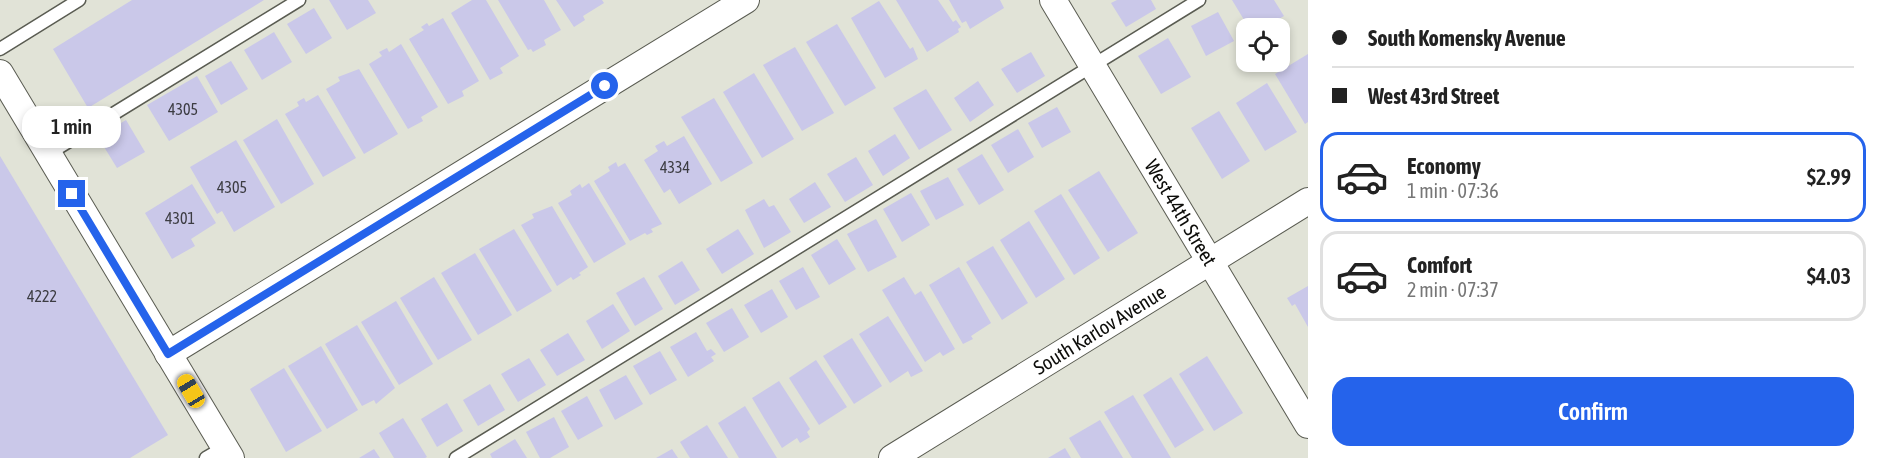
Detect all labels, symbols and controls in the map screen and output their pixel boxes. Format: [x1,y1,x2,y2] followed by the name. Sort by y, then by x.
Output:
[1236,18,1290,72] map controls
[1236,18,1290,72] button: locate
[1368,25,1566,51] text: South Komensky Avenue
[591,72,618,99] route start
[1368,83,1499,109] text: West 43rd Street
[168,100,198,118] house number: 4305
[22,107,122,149] callout: 1 min
[51,115,92,138] text: 1 min
[1335,150,1389,204] icon: car
[1407,153,1481,179] text: Economy
[1140,155,1222,270] street label: West 44th Street
[660,158,690,176] house number: 4334
[1807,164,1851,190] text: $2.99
[217,178,247,196] house number: 4305
[1407,179,1499,202] text: 1 min · 07:36
[58,180,85,207] route end
[165,209,195,227] house number: 4301
[1335,249,1389,303] icon: car
[1407,252,1472,278] text: Comfort
[1807,263,1851,289] text: $4.03
[1407,278,1499,301] text: 2 min · 07:37
[1029,280,1170,379] street label: South Karlov Avenue
[27,287,57,305] house number: 4222
[174,371,208,411] car
[1332,377,1854,446] button: Confirm

